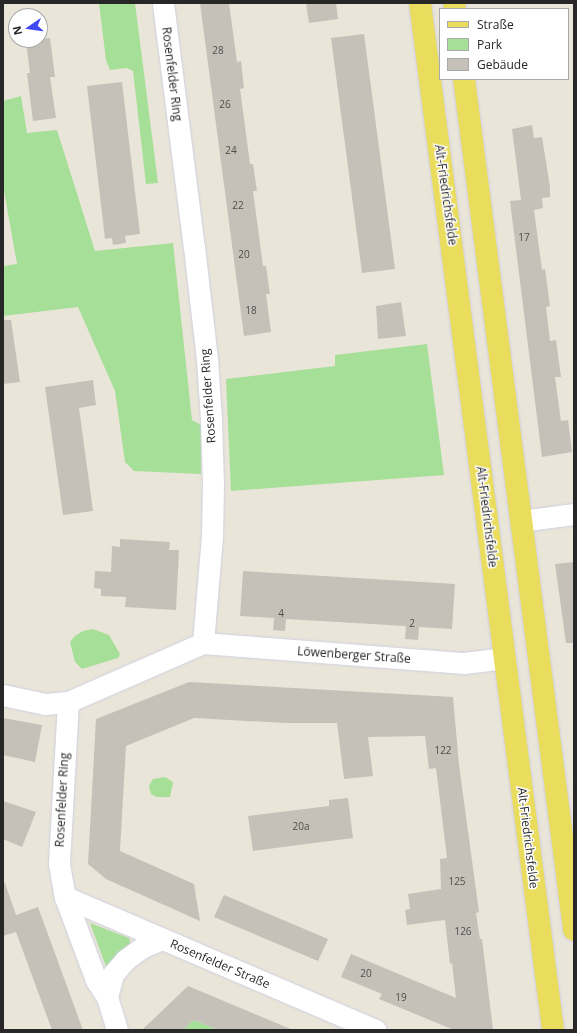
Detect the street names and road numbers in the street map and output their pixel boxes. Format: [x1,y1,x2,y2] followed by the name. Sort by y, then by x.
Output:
[159,26,185,122] street label: Rosenfelder Ring
[432,144,460,246] street label: Alt-Friedrichsfelde
[198,348,218,444] street label: Rosenfelder Ring
[474,466,500,568] street label: Alt-Friedrichsfelde
[297,644,411,666] street label: Löwenberger Straße
[52,752,72,848] street label: Rosenfelder Ring
[515,787,541,889] street label: Alt-Friedrichsfelde
[168,936,272,992] street label: Rosenfelder Straße

